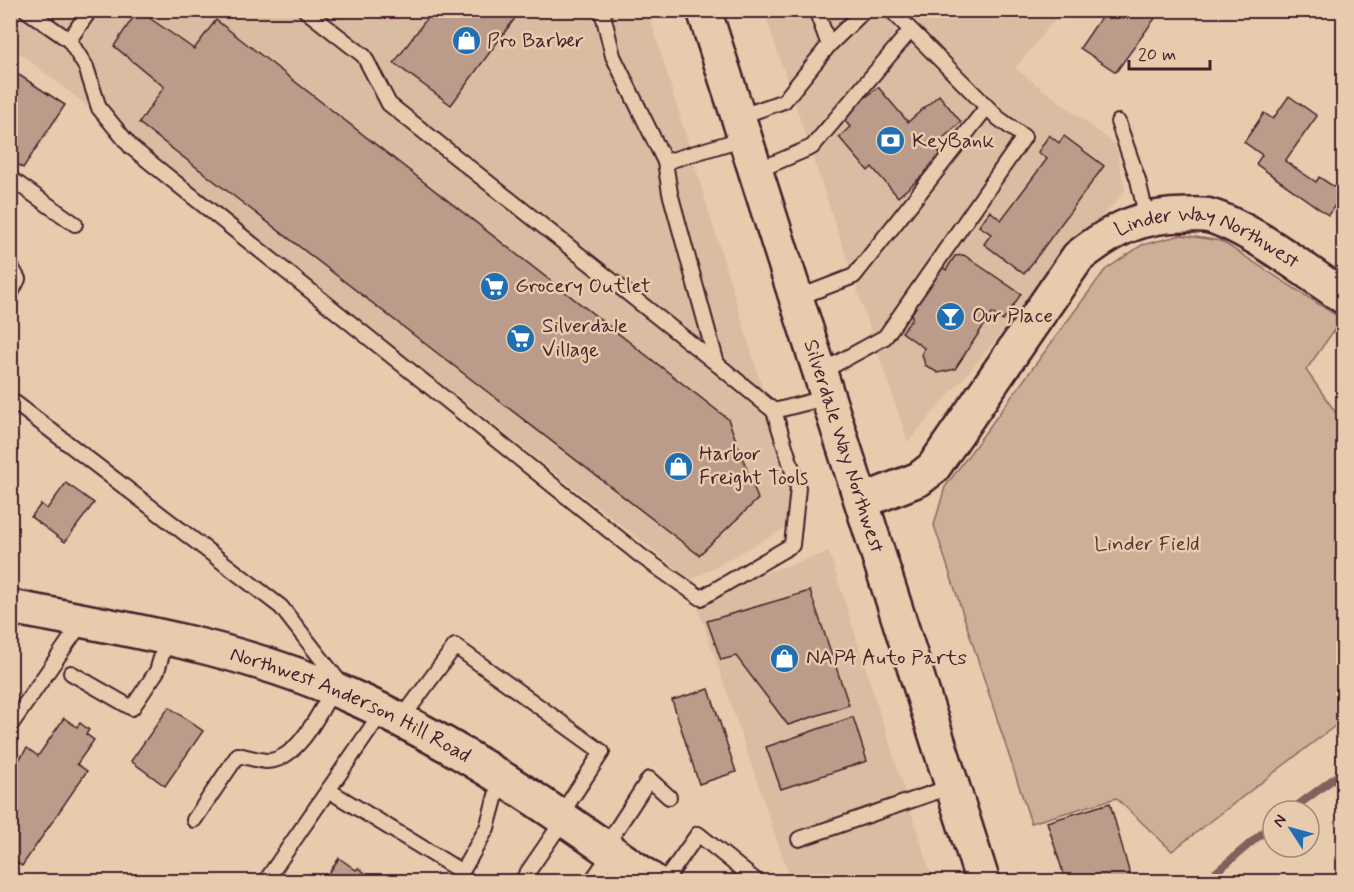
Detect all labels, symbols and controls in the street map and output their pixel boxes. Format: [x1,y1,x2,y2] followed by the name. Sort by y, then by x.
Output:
[450,25,482,57] shop icon: Pro Barber
[487,27,584,55] place label: Pro Barber
[1129,33,1210,71] scale bar
[1138,43,1176,67] text: 20 m
[875,125,907,157] bank icon: KeyBank
[912,127,994,155] place label: KeyBank
[1110,201,1305,276] street label: Linder Way Northwest
[478,270,510,302] supermarket icon: Grocery Outlet
[515,272,651,300] place label: Grocery Outlet
[935,300,967,332] bar icon: Our Place
[972,302,1053,330] place label: Our Place
[542,312,628,364] place label: Silverdale Village
[505,322,537,354] supermarket icon: Silverdale Village
[796,336,891,557] street label: Silverdale Way Northwest
[699,440,808,492] place label: Harbor Freight Tools
[662,450,694,482] shop icon: Harbor Freight Tools
[1094,530,1200,558] park label: Linder Field
[227,640,476,770] street label: Northwest Anderson Hill Road
[769,642,801,674] shop icon: NAPA Auto Parts
[806,644,967,672] place label: NAPA Auto Parts
[1261,799,1321,859] north arrow
[1268,811,1292,832] text: N

